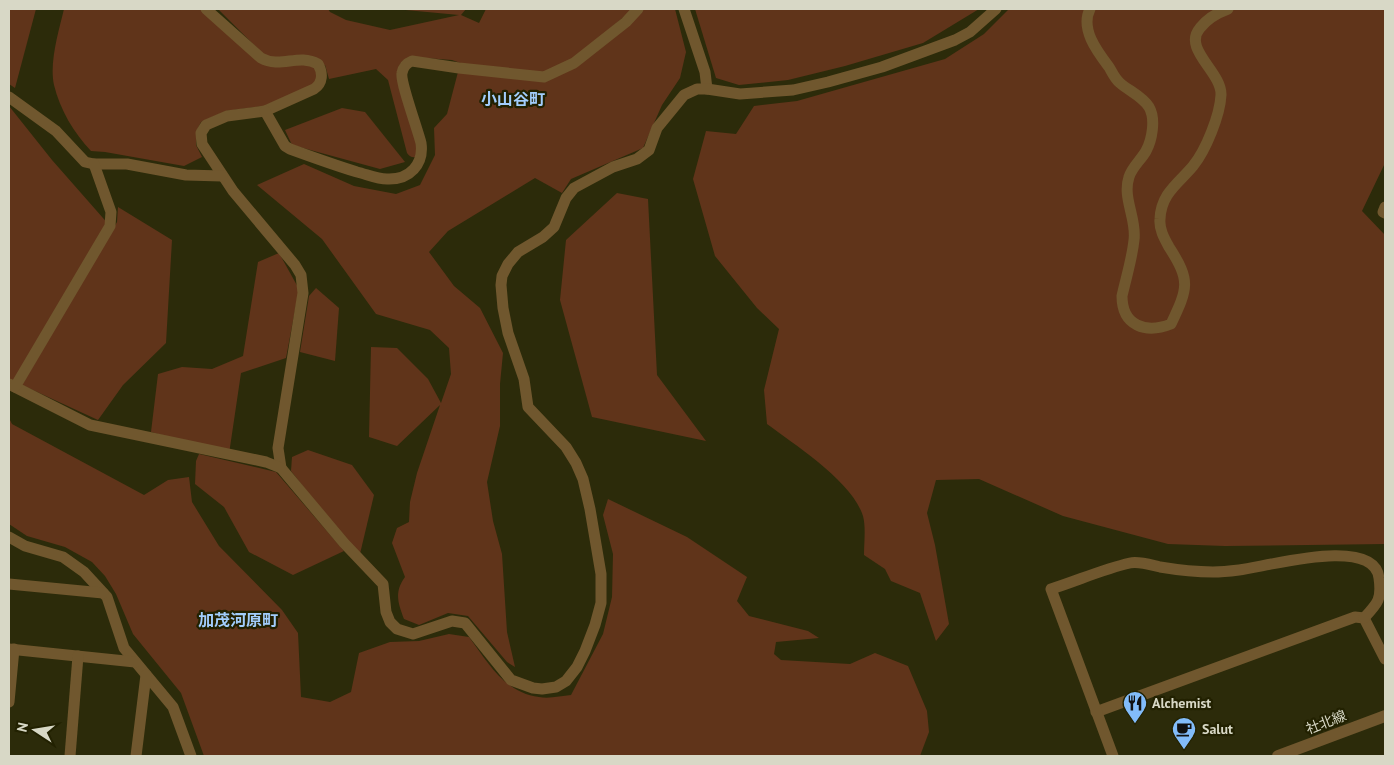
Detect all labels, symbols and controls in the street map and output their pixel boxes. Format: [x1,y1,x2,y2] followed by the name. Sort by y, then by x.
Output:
[481,89,545,109] district label: 小山谷町
[198,610,278,630] district label: 加茂河原町
[1122,690,1148,724] restaurant icon: Alchemist
[1152,694,1211,712] place label: Alchemist
[10,705,60,755] north arrow
[1303,706,1349,738] street label: 社北線
[1171,716,1197,750] cafe icon: Salut
[1202,720,1233,738] place label: Salut
[13,721,32,734] text: N

